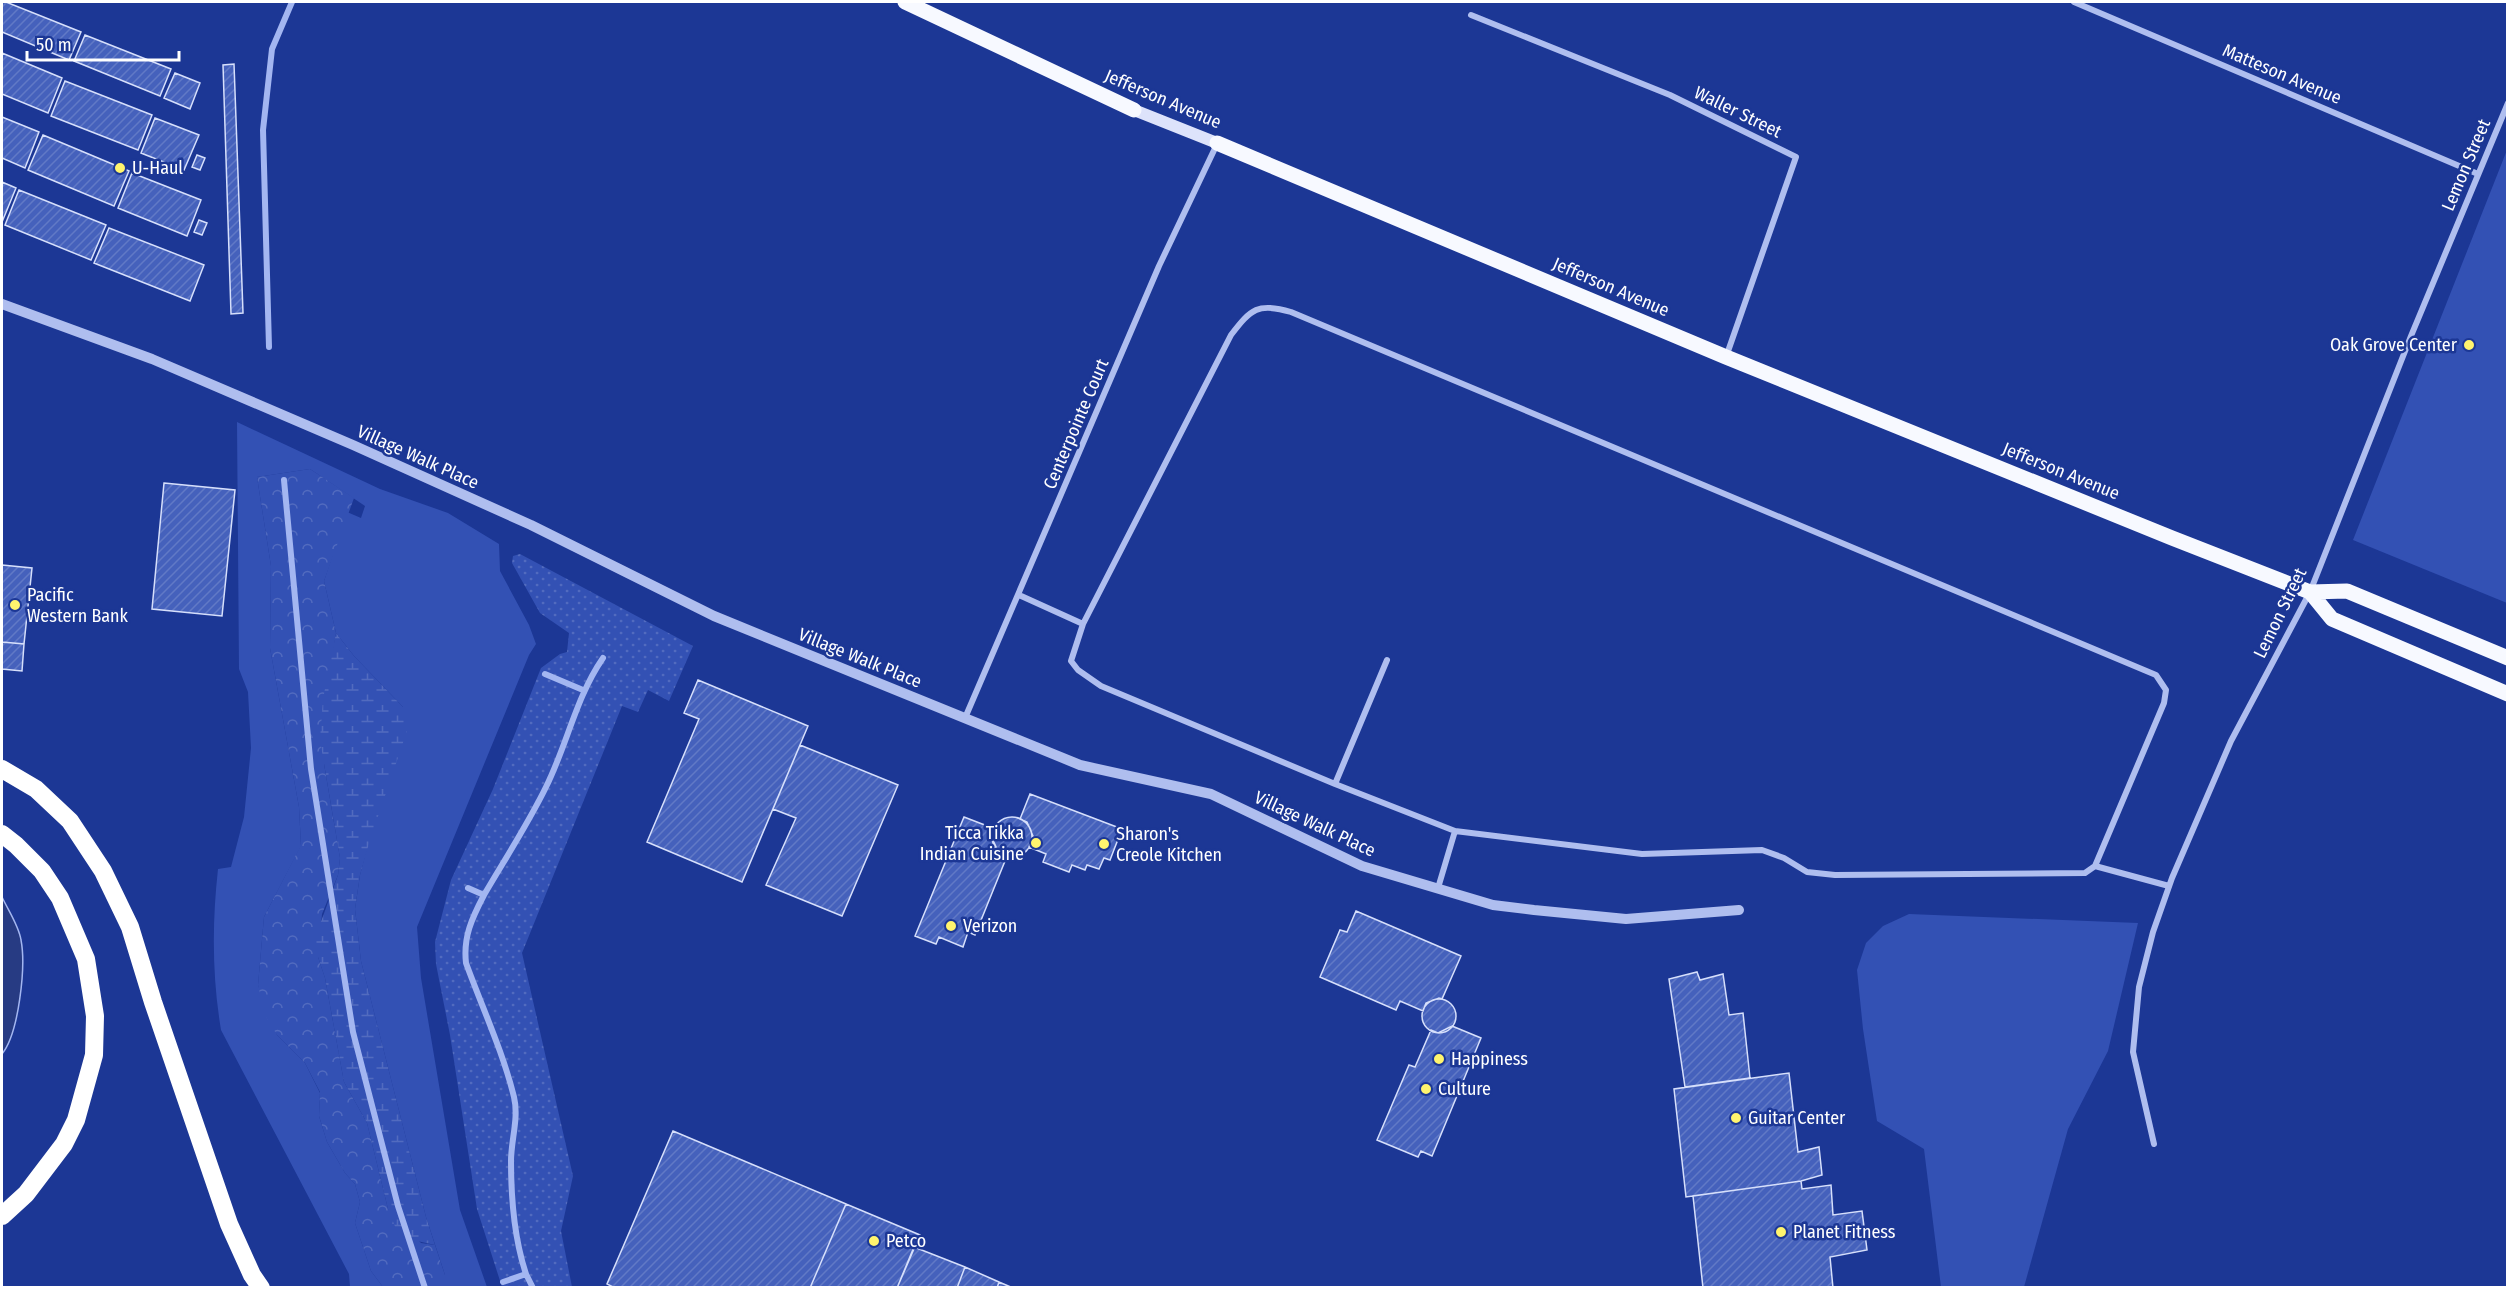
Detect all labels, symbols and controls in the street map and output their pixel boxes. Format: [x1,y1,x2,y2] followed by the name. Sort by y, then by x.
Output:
[27,24,178,62] scale bar
[36,34,72,56] text: 50 m
[2219,39,2345,109] street label: Matteson Avenue
[1101,65,1225,133] street label: Jefferson Avenue
[1691,81,1785,143] street label: Waller Street
[2437,116,2495,214] street label: Lemon Street
[132,157,183,179] place label: U-Haul
[113,161,127,175] marker: U-Haul
[1549,253,1673,321] street label: Jefferson Avenue
[2330,334,2458,356] place label: Oak Grove Center
[2462,338,2476,352] marker: Oak Grove Center
[1039,355,1113,493] street label: Centerpointe Court
[354,420,482,494] street label: Village Walk Place
[1999,437,2123,505] street label: Jefferson Avenue
[2249,564,2311,662] street label: Lemon Street
[27,584,129,627] place label: Pacific Western Bank
[8,598,22,612] marker: Pacific Western Bank
[795,623,925,693] street label: Village Walk Place
[1251,786,1379,862] street label: Village Walk Place
[920,822,1024,865] place label: Ticca Tikka Indian Cuisine
[1116,823,1222,866] place label: Sharon's Creole Kitchen
[1029,836,1043,850] marker: Ticca Tikka Indian Cuisine
[1097,837,1111,851] marker: Sharon's Creole Kitchen
[963,915,1017,937] place label: Verizon
[944,919,958,933] marker: Verizon
[1451,1048,1528,1070] place label: Happiness
[1432,1052,1446,1066] marker: Happiness
[1438,1078,1491,1100] place label: Culture
[1419,1082,1433,1096] marker: Culture
[1748,1107,1846,1129] place label: Guitar Center
[1729,1111,1743,1125] marker: Guitar Center
[1793,1221,1896,1243] place label: Planet Fitness
[1774,1225,1788,1239] marker: Planet Fitness
[886,1230,926,1252] place label: Petco
[867,1234,881,1248] marker: Petco

